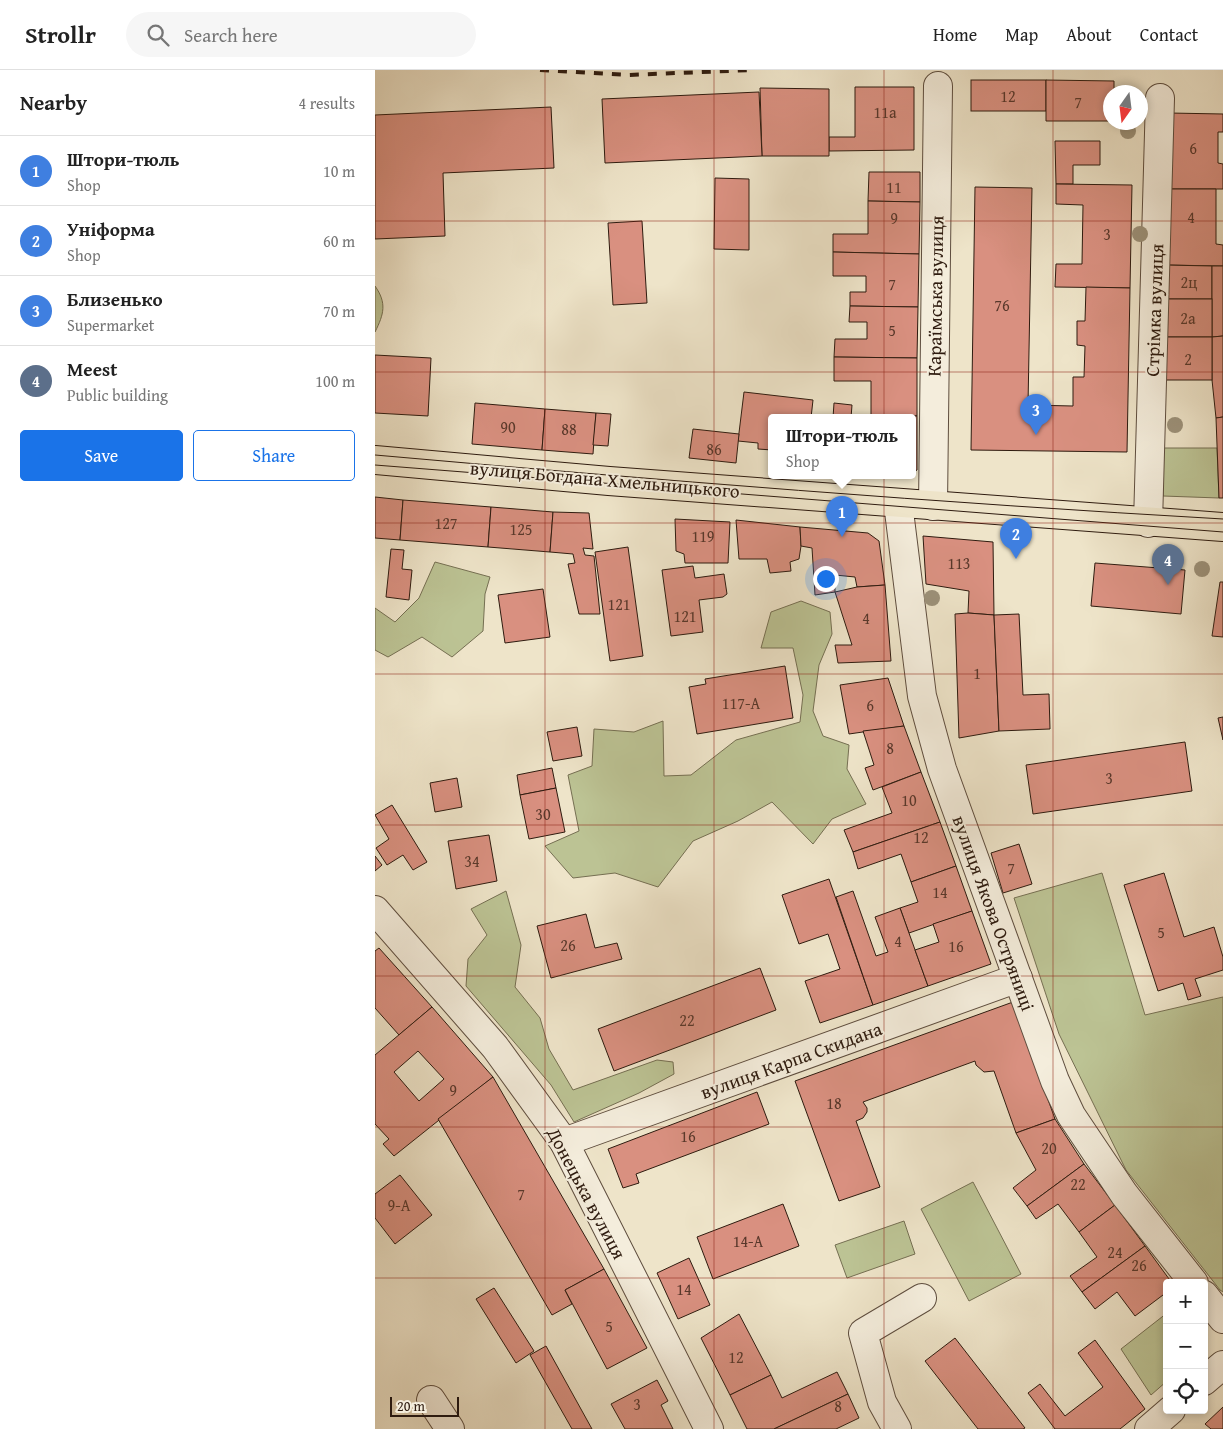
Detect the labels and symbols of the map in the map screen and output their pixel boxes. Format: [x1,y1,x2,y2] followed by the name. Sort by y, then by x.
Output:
[1000,84,1016,108] house number: 12
[1103,85,1148,130] north arrow
[1074,90,1082,114] house number: 7
[873,100,897,124] house number: 11а
[1189,136,1197,160] house number: 6
[886,175,902,199] house number: 11
[1187,205,1195,229] house number: 4
[890,206,898,230] house number: 9
[920,215,950,377] street label: Караїмська вулиця
[1103,222,1111,246] house number: 3
[1138,243,1170,377] street label: Стрімка вулиця
[1181,270,1197,294] house number: 2ц
[888,272,896,296] house number: 7
[994,293,1010,317] house number: 76
[1180,306,1196,330] house number: 2а
[888,318,896,342] house number: 5
[1184,347,1192,371] house number: 2
[1020,394,1052,435] pin: 3
[500,415,516,439] house number: 90
[561,417,577,441] house number: 88
[706,437,722,461] house number: 86
[469,453,741,505] street label: вулиця Богдана Хмельницького
[826,496,858,537] pin: 1
[434,511,458,535] house number: 127
[509,517,533,541] house number: 125
[1000,518,1032,559] pin: 2
[691,524,715,548] house number: 119
[1152,544,1184,585] pin: 4
[947,551,971,575] house number: 113
[813,566,839,592] your location
[607,592,631,616] house number: 121
[673,604,697,628] house number: 121
[862,606,870,630] house number: 4
[973,661,981,685] house number: 1
[722,691,760,715] house number: 117-А
[866,693,874,717] house number: 6
[886,736,894,760] house number: 8
[1105,766,1113,790] house number: 3
[901,788,917,812] house number: 10
[535,802,551,826] house number: 30
[946,811,1042,1015] street label: вулиця Якова Остряниці
[913,825,929,849] house number: 12
[464,849,480,873] house number: 34
[1007,856,1015,880] house number: 7
[932,880,948,904] house number: 14
[1157,920,1165,944] house number: 5
[894,929,902,953] house number: 4
[560,933,576,957] house number: 26
[948,934,964,958] house number: 16
[679,1008,695,1032] house number: 22
[696,1014,886,1106] street label: вулиця Карпа Скидана
[449,1078,457,1102] house number: 9
[826,1091,842,1115] house number: 18
[540,1121,634,1264] street label: Донецька вулиця
[680,1124,696,1148] house number: 16
[1041,1136,1057,1160] house number: 20
[1070,1172,1086,1196] house number: 22
[517,1182,525,1206] house number: 7
[388,1193,411,1217] house number: 9-А
[733,1229,764,1253] house number: 14-А
[1107,1240,1123,1264] house number: 24
[1131,1253,1147,1277] house number: 26
[676,1277,692,1301] house number: 14
[605,1314,613,1338] house number: 5
[728,1345,744,1369] house number: 12
[633,1392,641,1416] house number: 3
[390,1394,459,1417] scale bar
[834,1394,842,1418] house number: 8

